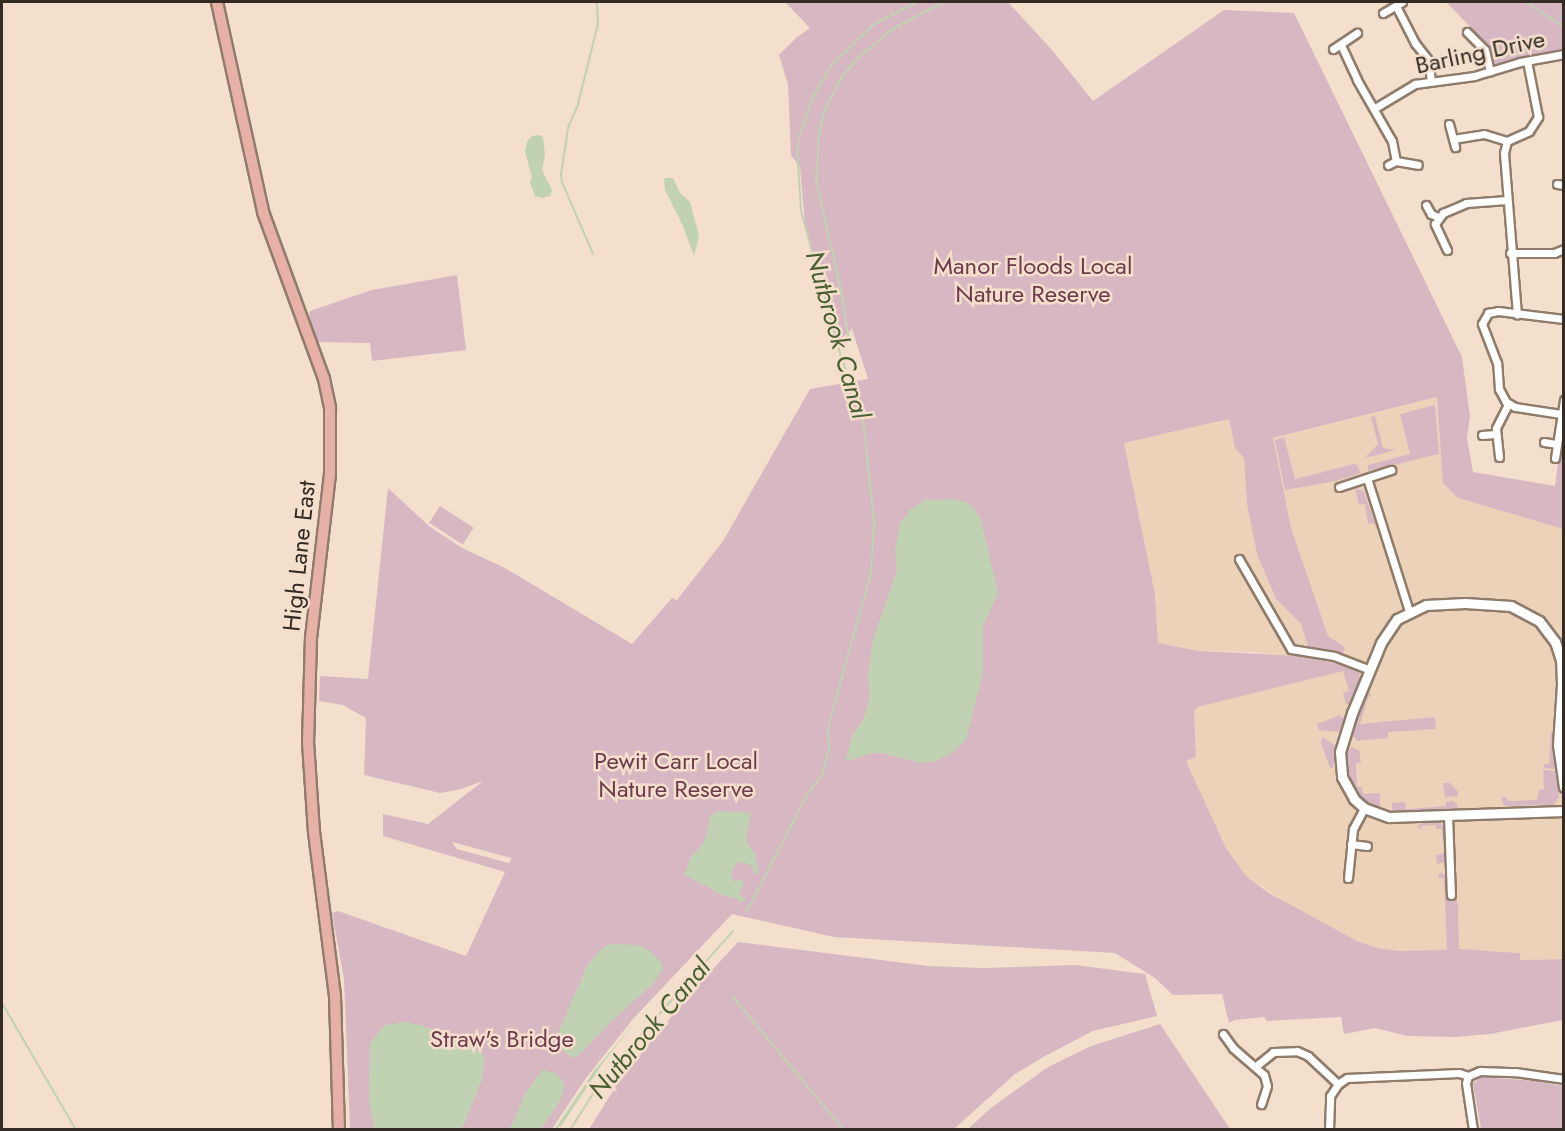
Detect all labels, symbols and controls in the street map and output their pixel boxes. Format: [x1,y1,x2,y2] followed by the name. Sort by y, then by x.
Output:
[1413,24,1547,80] street label: Barling Drive
[798,248,876,422] water label: Nutbrook Canal
[934,252,1132,308] park label: Manor Floods Local Nature Reserve
[277,479,321,633] street label: High Lane East
[594,747,758,803] park label: Pewit Carr Local Nature Reserve
[582,953,718,1105] water label: Nutbrook Canal
[430,1025,574,1053] park label: Straw's Bridge

